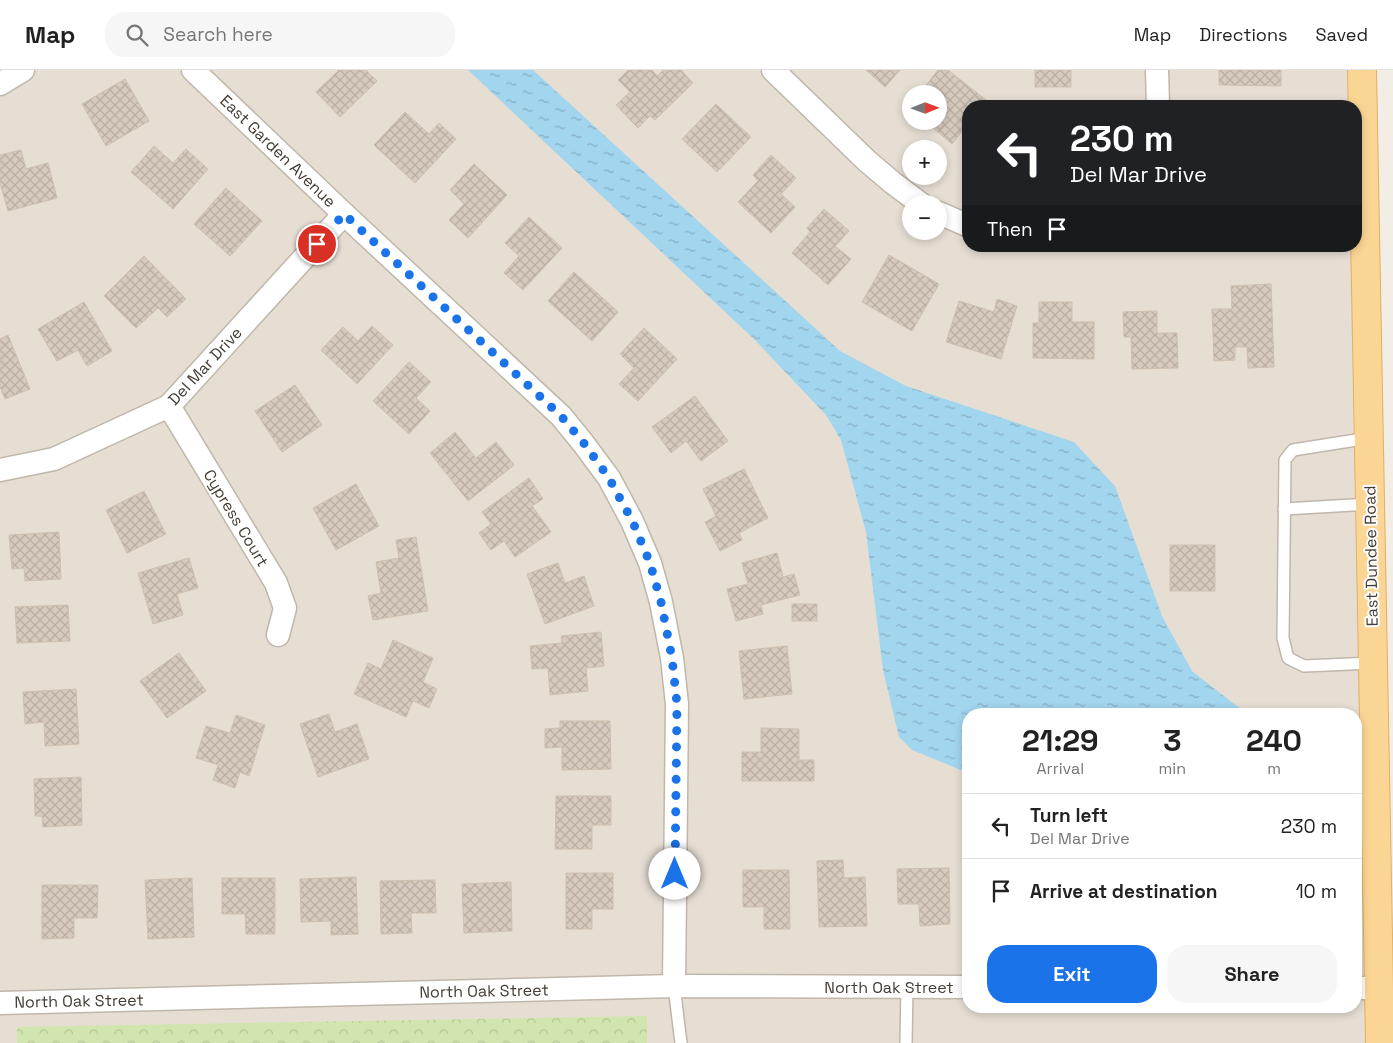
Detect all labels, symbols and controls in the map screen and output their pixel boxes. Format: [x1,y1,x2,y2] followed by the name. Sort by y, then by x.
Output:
[105,12,455,57] search box
[25,19,75,50] text: Map
[123,21,151,49] icon: search
[163,22,273,47] text: Search here
[1134,23,1171,46] text: Map
[1199,23,1288,46] text: Directions
[1316,23,1368,46] text: Saved
[902,85,948,130] north arrow
[902,85,947,240] map controls
[216,90,340,212] street label: East Garden Avenue
[1070,117,1174,161] text: 230 m
[987,120,1052,185] icon: left
[902,140,947,185] button: +
[1070,160,1207,188] text: Del Mar Drive
[902,195,947,240] button: −
[1043,215,1071,243] icon: arrive
[987,217,1033,242] text: Then
[296,223,338,265] pin
[303,230,331,258] icon: arrive
[163,322,247,410] street label: Del Mar Drive
[199,465,273,571] street label: Cypress Court
[1359,485,1383,627] street label: East Dundee Road
[1022,721,1099,760] text: 21:29
[1163,721,1181,760] text: 3
[1246,721,1302,760] text: 240
[1037,758,1084,779] text: Arrival
[1159,758,1186,779] text: min
[1267,758,1281,779] text: m
[1030,803,1108,828] text: Turn left
[987,812,1015,840] icon: left
[1281,814,1337,839] text: 230 m
[1030,828,1130,849] text: Del Mar Drive
[648,847,700,899] position arrow
[987,877,1015,905] icon: arrive
[1030,879,1218,904] text: Arrive at destination
[1296,879,1337,904] text: 10 m
[987,945,1157,1003] button: Exit
[1167,945,1337,1003] button: Share
[824,977,954,998] street label: North Oak Street
[419,979,549,1003] street label: North Oak Street
[14,989,144,1013] street label: North Oak Street

